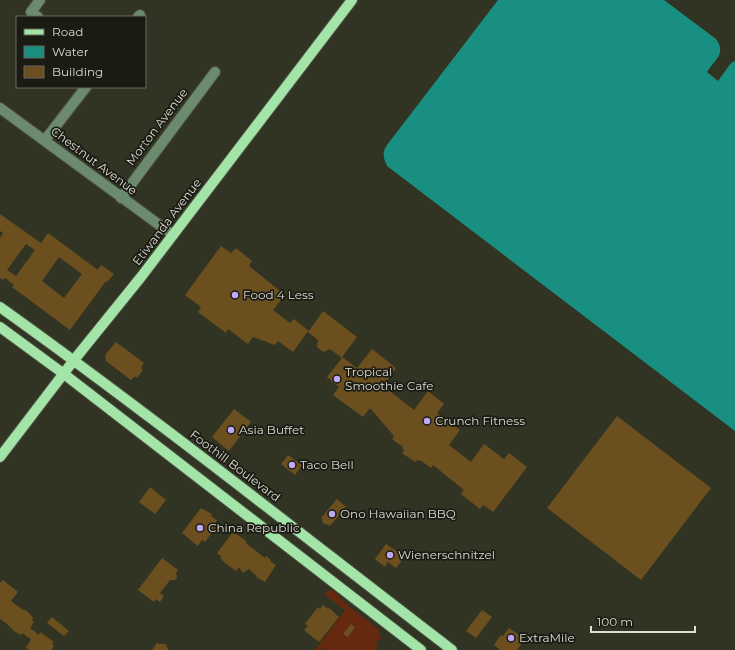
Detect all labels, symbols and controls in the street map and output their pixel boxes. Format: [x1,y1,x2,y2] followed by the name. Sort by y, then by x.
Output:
[16,16,146,88] legend
[52,24,83,39] text: Road
[52,44,89,59] text: Water
[52,64,103,79] text: Building
[123,85,190,168] street label: Morton Avenue
[48,123,140,198] street label: Chestnut Avenue
[129,175,204,268] street label: Etiwanda Avenue
[243,287,314,302] place label: Food 4 Less
[230,290,240,300] marker: Food 4 Less
[345,364,433,393] place label: Tropical Smoothie Cafe
[332,374,342,384] marker: Tropical Smoothie Cafe
[435,413,525,428] place label: Crunch Fitness
[422,416,432,426] marker: Crunch Fitness
[239,422,304,437] place label: Asia Buffet
[226,425,236,435] marker: Asia Buffet
[187,427,283,505] street label: Foothill Boulevard
[300,457,354,472] place label: Taco Bell
[287,460,297,470] marker: Taco Bell
[340,506,456,521] place label: Ono Hawaiian BBQ
[327,509,337,519] marker: Ono Hawaiian BBQ
[208,520,300,535] place label: China Republic
[195,523,205,533] marker: China Republic
[398,547,495,562] place label: Wienerschnitzel
[385,550,395,560] marker: Wienerschnitzel
[591,608,695,634] scale bar
[597,614,633,629] text: 100 m
[519,630,575,645] place label: ExtraMile
[506,633,516,643] marker: ExtraMile

